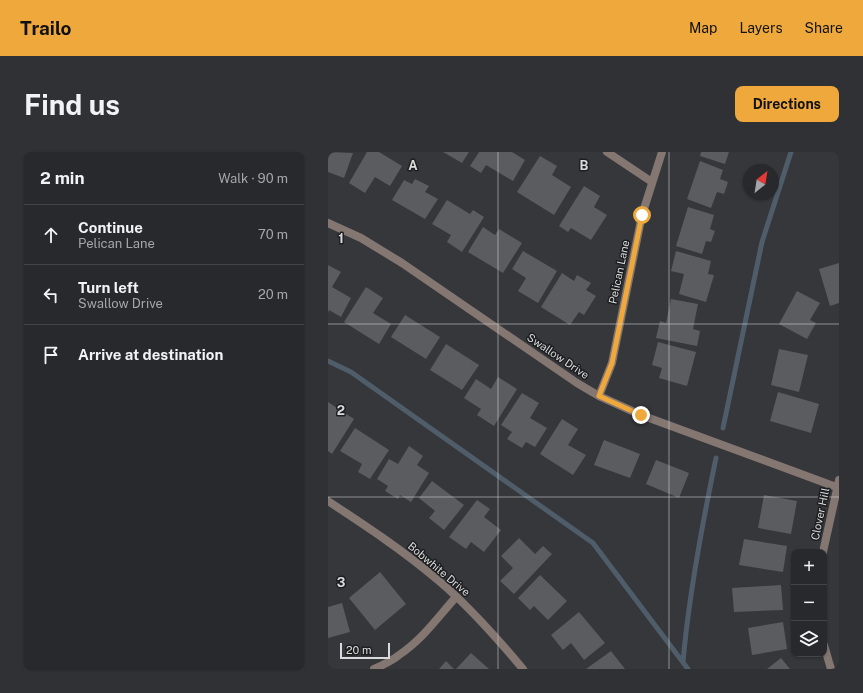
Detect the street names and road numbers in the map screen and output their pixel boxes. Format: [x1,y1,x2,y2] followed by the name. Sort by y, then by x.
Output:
[606,239,632,305] street label: Pelican Lane
[525,331,591,381] street label: Swallow Drive
[809,487,831,541] street label: Clover Hill
[406,540,472,598] street label: Bobwhite Drive

